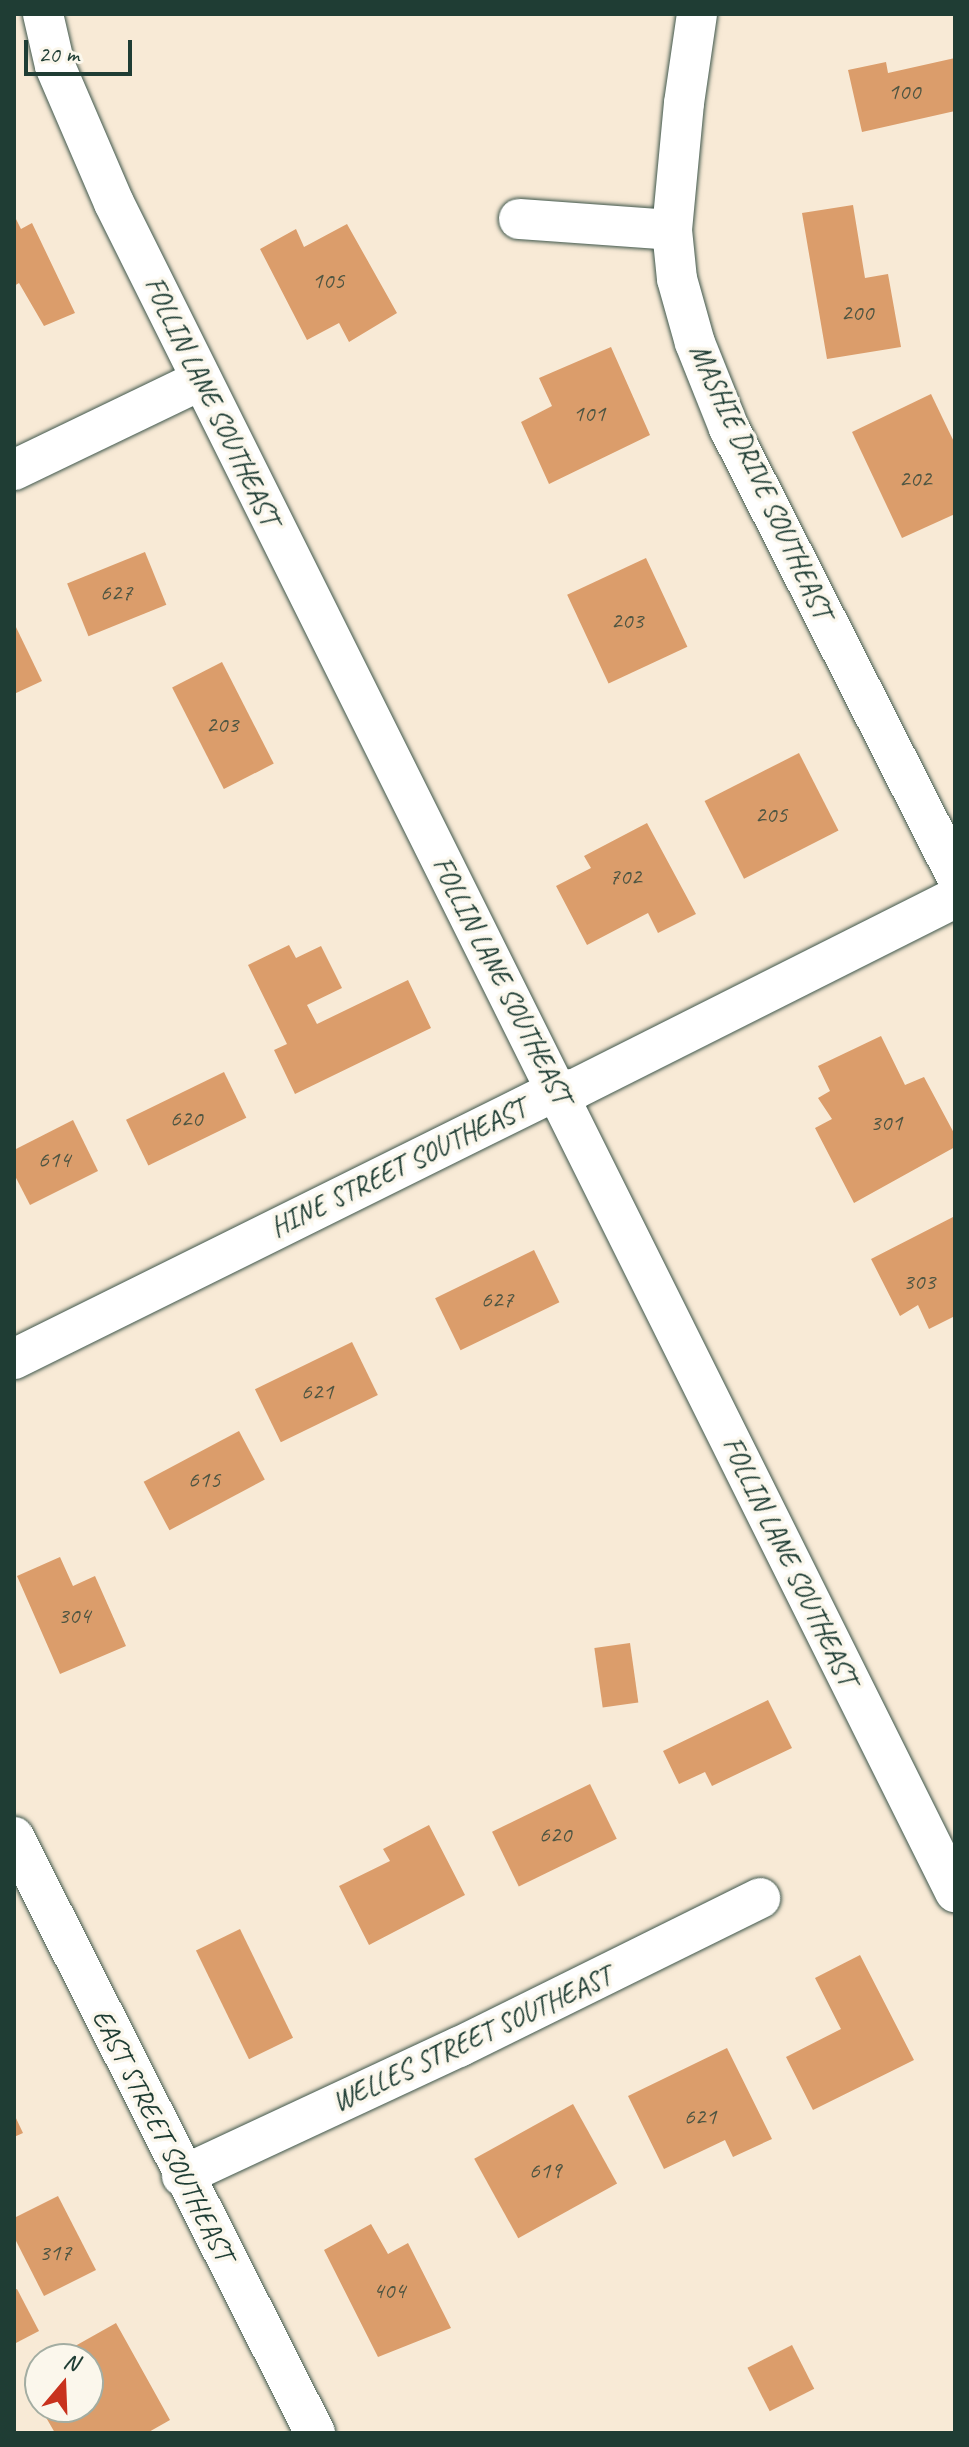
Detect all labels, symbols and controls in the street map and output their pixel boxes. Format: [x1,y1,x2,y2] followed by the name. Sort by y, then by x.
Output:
[28,24,136,74] scale bar
[38,39,79,69] text: 20 m
[888,78,920,106] house number: 100
[312,267,344,295] house number: 105
[137,271,287,531] street label: FOLLIN LANE SOUTHEAST
[841,299,873,327] house number: 200
[683,339,839,623] street label: MASHIE DRIVE SOUTHEAST
[573,400,605,428] house number: 101
[899,465,931,493] house number: 202
[100,579,132,607] house number: 627
[611,607,643,635] house number: 203
[206,711,238,739] house number: 203
[755,801,787,829] house number: 205
[425,851,579,1109] street label: FOLLIN LANE SOUTHEAST
[609,863,641,891] house number: 702
[265,1092,531,1244] street label: HINE STREET SOUTHEAST
[170,1105,202,1133] house number: 620
[870,1109,902,1137] house number: 301
[38,1146,70,1174] house number: 614
[903,1268,935,1296] house number: 303
[481,1286,513,1314] house number: 627
[301,1378,333,1406] house number: 621
[715,1431,865,1691] street label: FOLLIN LANE SOUTHEAST
[188,1466,220,1494] house number: 615
[58,1602,90,1630] house number: 304
[539,1821,571,1849] house number: 620
[326,1959,618,2119] street label: WELLES STREET SOUTHEAST
[85,2004,241,2266] street label: EAST STREET SOUTHEAST
[684,2103,716,2131] house number: 621
[529,2157,561,2185] house number: 619
[39,2239,71,2267] house number: 317
[373,2277,405,2305] house number: 404
[24,2343,104,2423] north arrow
[60,2347,82,2378] text: N

